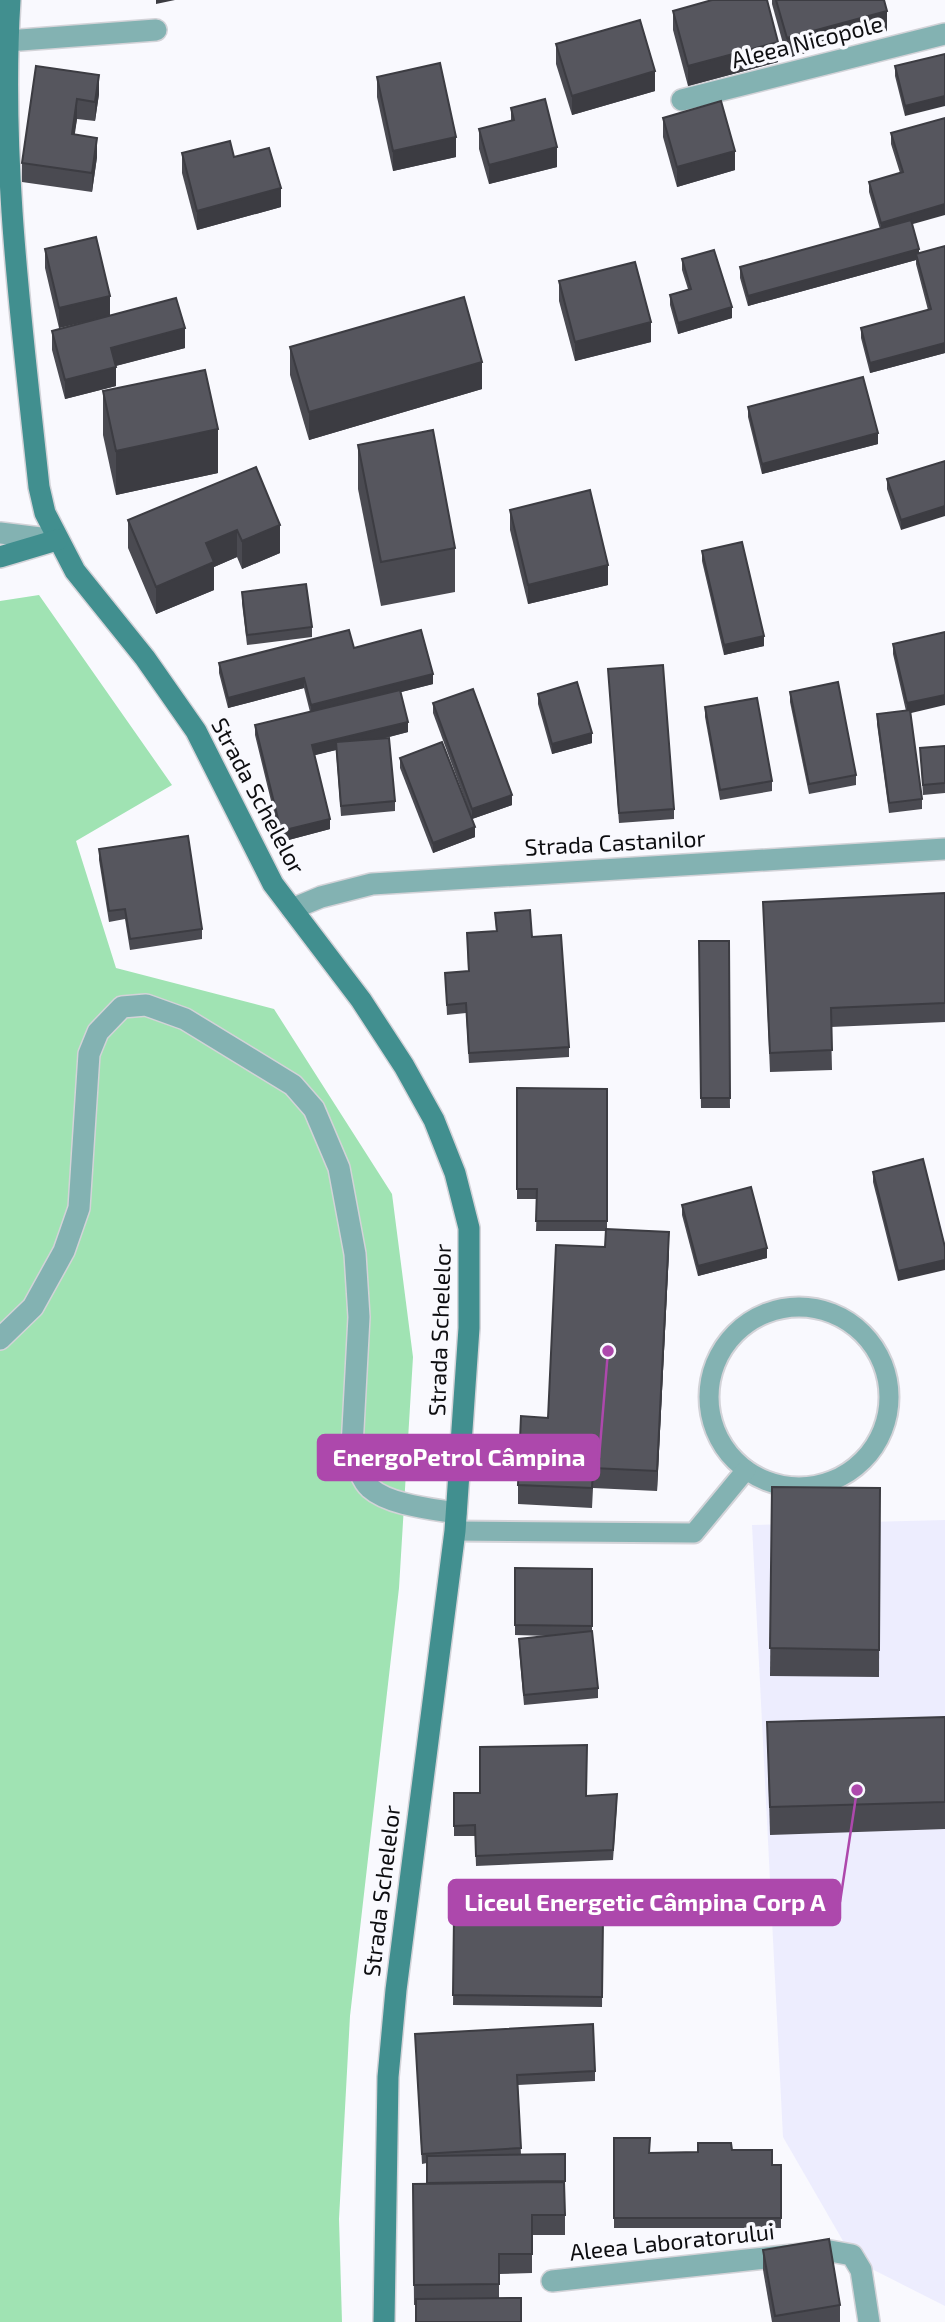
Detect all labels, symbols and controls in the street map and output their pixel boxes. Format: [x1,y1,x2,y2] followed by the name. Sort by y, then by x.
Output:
[728,9,885,73] street label: Aleea Nicopole
[206,713,312,878] street label: Strada Schelelor
[524,823,706,861] street label: Strada Castanilor
[422,1243,456,1417] street label: Strada Schelelor
[318,1435,599,1480] callout: EnergoPetrol Câmpina
[333,1442,585,1471] text: EnergoPetrol Câmpina
[357,1804,405,1978] street label: Strada Schelelor
[449,1880,840,1925] callout: Liceul Energetic Câmpina Corp A
[464,1887,826,1916] text: Liceul Energetic Câmpina Corp A
[568,2216,776,2266] street label: Aleea Laboratorului

